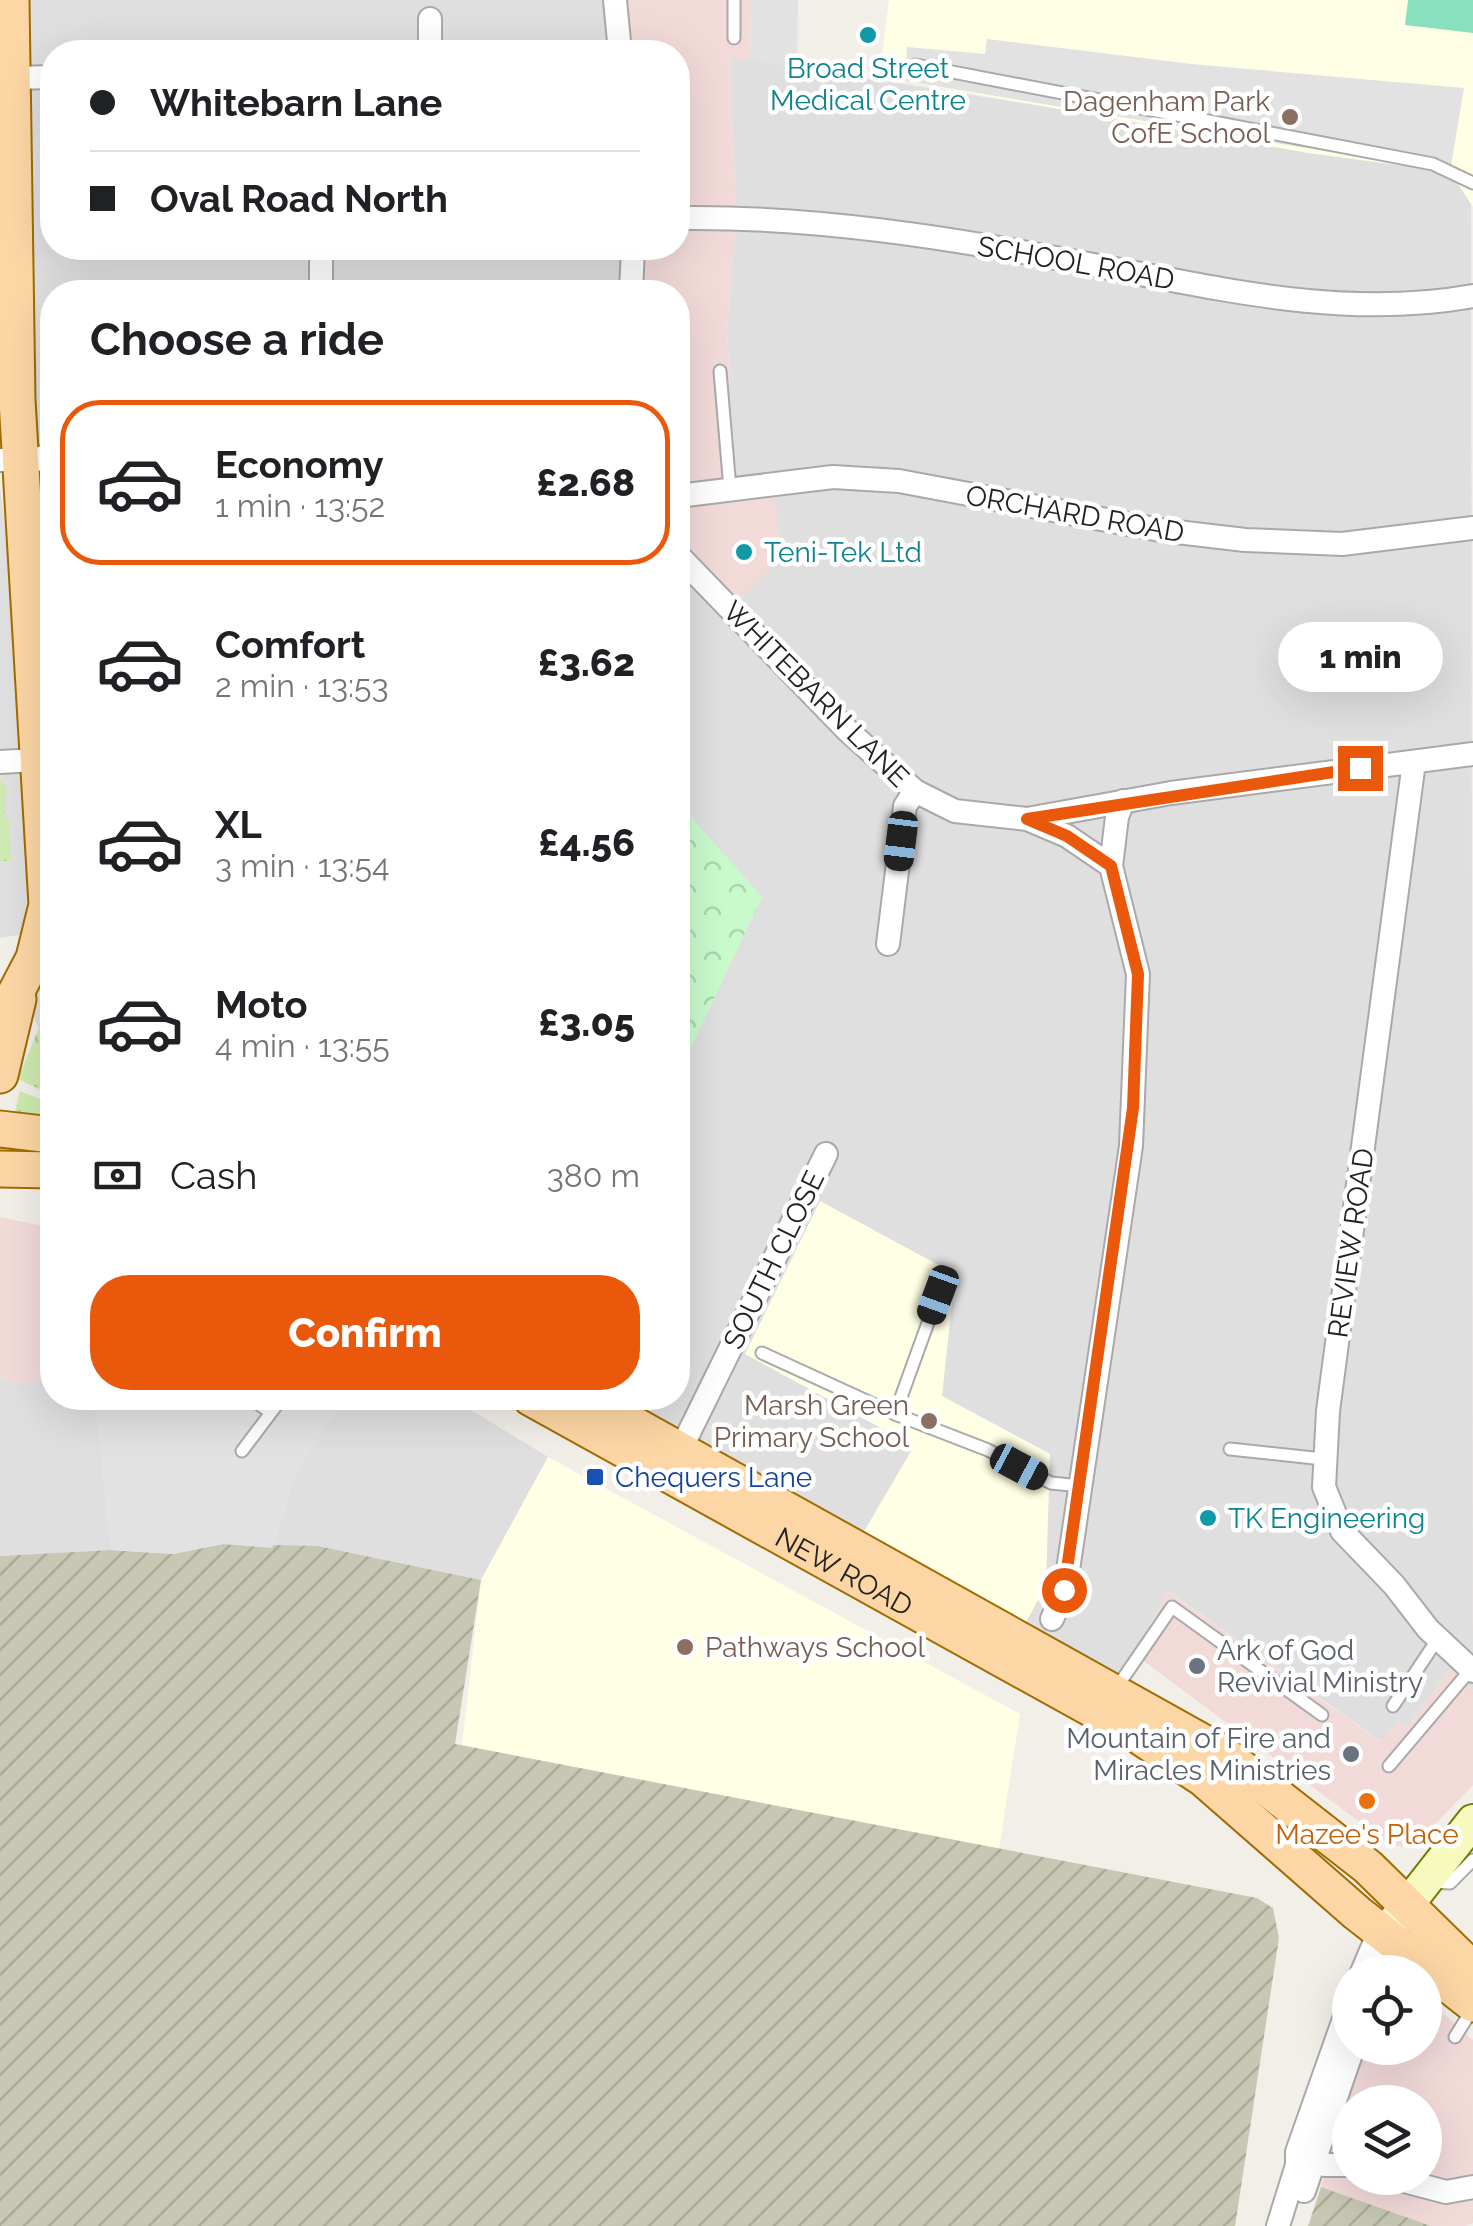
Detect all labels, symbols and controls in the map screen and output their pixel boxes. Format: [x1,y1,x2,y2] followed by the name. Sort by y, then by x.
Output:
[857,24,879,46] marker: Broad Street Medical Centre
[770,52,966,117] place label: Broad Street Medical Centre
[150,80,442,125] text: Whitebarn Lane
[1063,85,1270,150] place label: Dagenham Park CofE School
[1279,106,1301,128] marker: Dagenham Park CofE School
[150,176,448,221] text: Oval Road North
[975,229,1177,297] street label: SCHOOL ROAD
[90,313,384,366] text: Choose a ride
[95,438,185,528] icon: car
[215,442,384,487] text: Economy
[536,460,635,505] text: £2.68
[963,479,1187,549] street label: ORCHARD ROAD
[215,487,385,524] text: 1 min · 13:52
[764,536,922,569] place label: Teni-Tek Ltd
[733,541,755,563] marker: Teni-Tek Ltd
[716,594,916,794] street label: WHITEBARN LANE
[95,618,185,708] icon: car
[215,622,365,667] text: Comfort
[1278,623,1442,693] callout: 1 min
[1319,638,1402,675] text: 1 min
[538,640,635,685] text: £3.62
[215,667,389,704] text: 2 min · 13:53
[1338,746,1383,791] route end
[95,798,185,888] icon: car
[215,802,262,847] text: XL
[882,809,920,873] car
[538,820,635,865] text: £4.56
[215,847,389,884] text: 3 min · 13:54
[95,978,185,1068] icon: car
[215,982,308,1027] text: Moto
[538,1000,635,1045] text: £3.05
[215,1027,390,1064] text: 4 min · 13:55
[1321,1146,1381,1340] street label: REVIEW ROAD
[90,1148,145,1203] icon: cash
[170,1153,257,1198] text: Cash
[547,1157,640,1194] text: 380 m
[717,1166,831,1354] street label: SOUTH CLOSE
[914,1262,962,1328] car
[90,1275,640,1390] button: Confirm
[714,1389,909,1454] place label: Marsh Green Primary School
[918,1410,940,1432] marker: Marsh Green Primary School
[985,1440,1053,1494] car
[615,1461,812,1494] place label: Chequers Lane
[584,1466,606,1488] marker: Chequers Lane
[1228,1502,1425,1535] place label: TK Engineering
[1197,1507,1219,1529] marker: TK Engineering
[770,1520,918,1623] street label: NEW ROAD
[1042,1568,1087,1613] route start
[705,1631,925,1664] place label: Pathways School
[1217,1634,1423,1699] place label: Ark of God Revivial Ministry
[674,1636,696,1658] marker: Pathways School
[1186,1655,1208,1677] marker: Ark of God Revivial Ministry
[1066,1722,1331,1787] place label: Mountain of Fire and Miracles Ministries
[1340,1743,1362,1765] marker: Mountain of Fire and Miracles Ministries
[1356,1790,1378,1812] marker: Mazee's Place
[1275,1818,1459,1851] place label: Mazee's Place
[1332,1955,1442,2195] map controls
[1332,1955,1442,2065] button: locate
[1332,2085,1442,2195] button: layers

